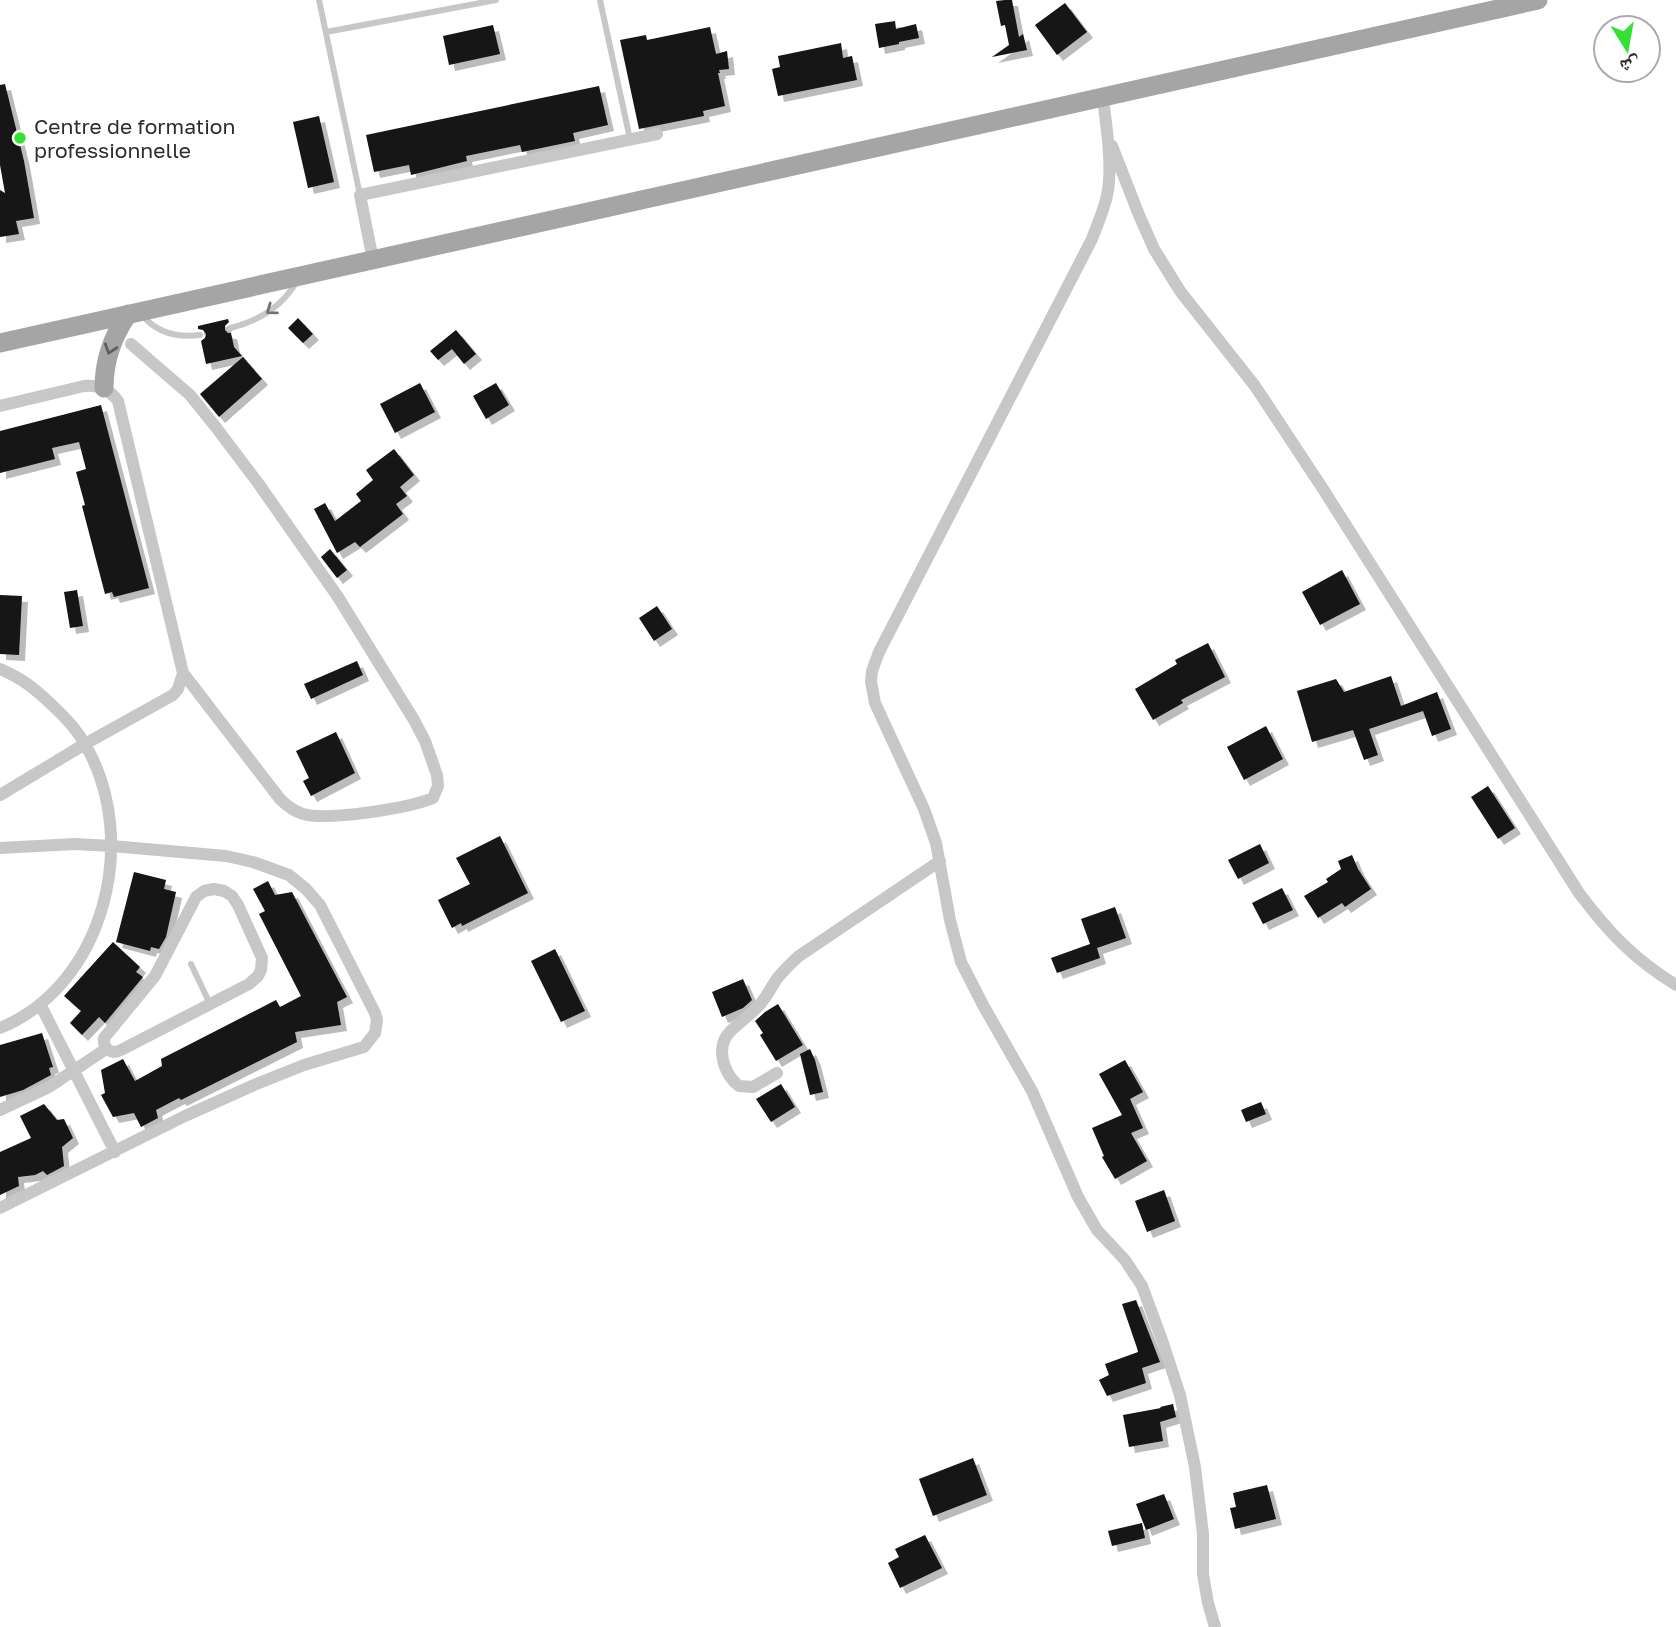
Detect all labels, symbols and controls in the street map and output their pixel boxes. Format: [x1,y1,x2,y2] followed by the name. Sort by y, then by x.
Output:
[1592,14,1662,84] north arrow
[1618,52,1642,79] text: ش
[34,113,235,163] place label: Centre de formation professionnelle
[12,130,28,146] marker: Centre de formation professionnelle
[266,302,278,314] one-way arrow
[104,342,118,354] one-way arrow

